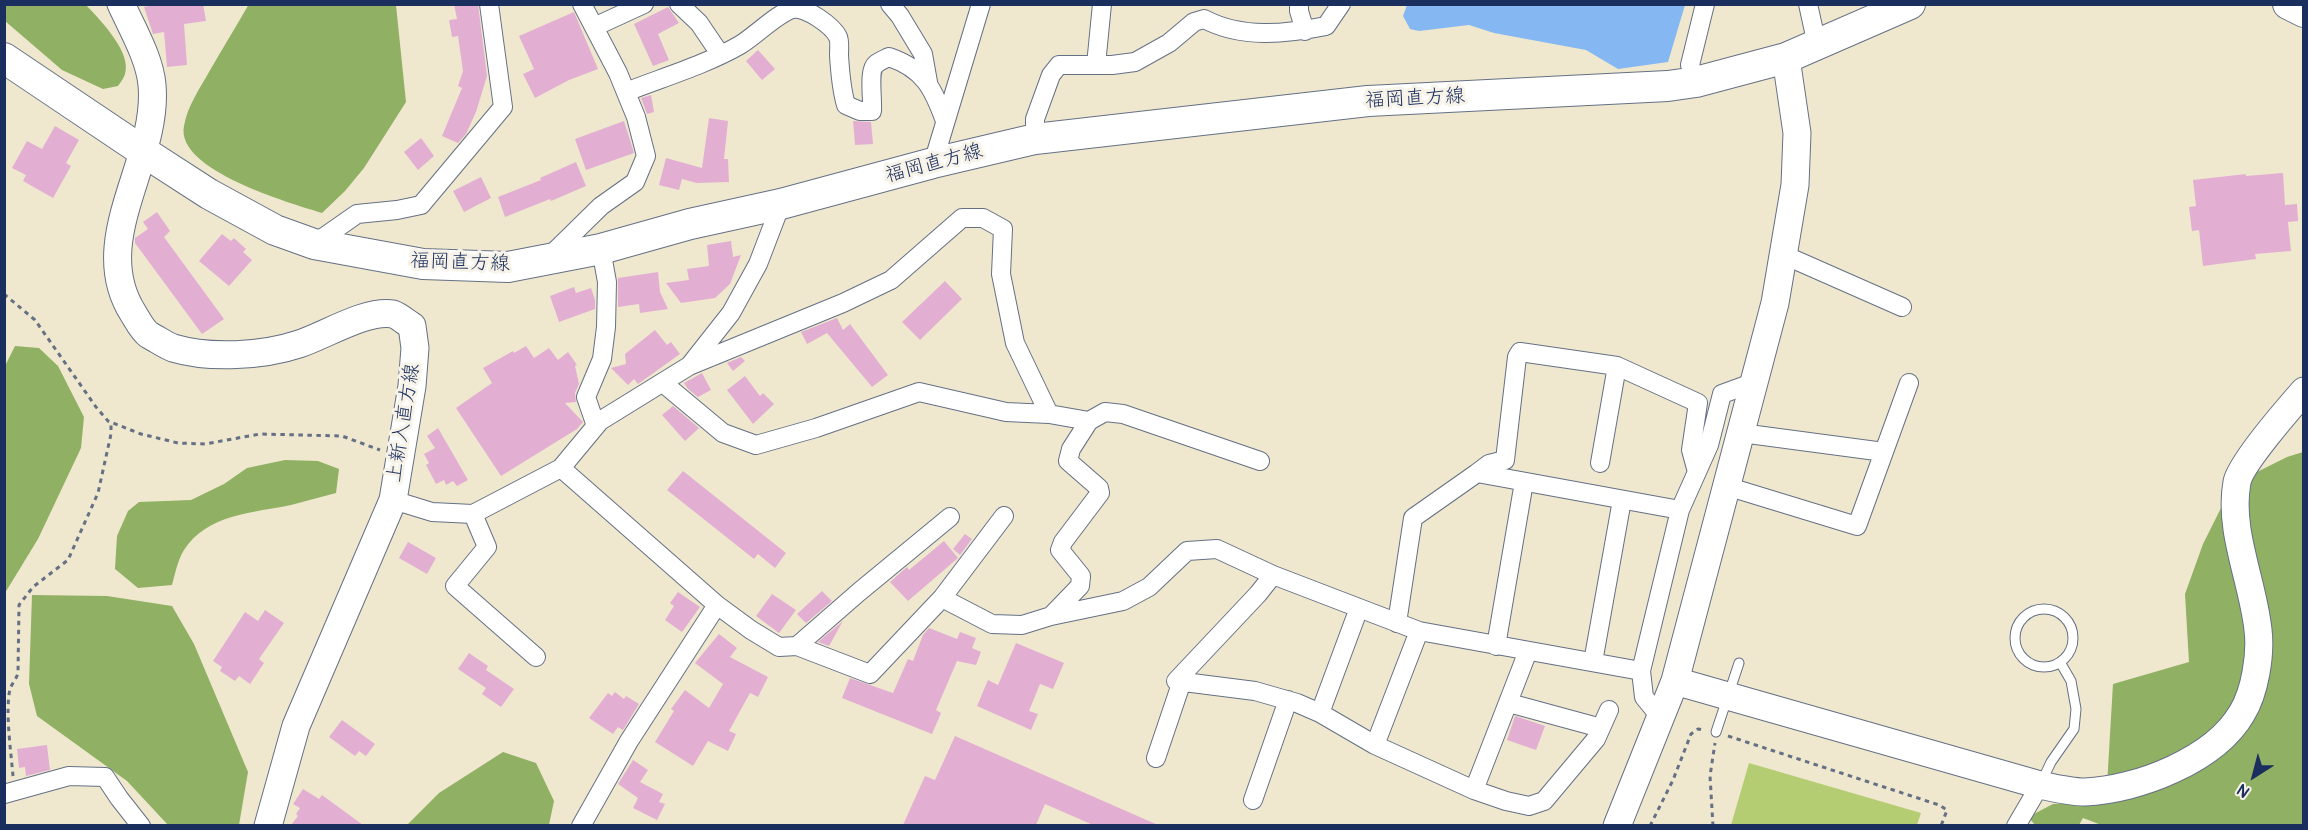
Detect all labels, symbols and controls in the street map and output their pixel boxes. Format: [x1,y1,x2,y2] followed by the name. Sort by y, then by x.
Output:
[1364,84,1466,114] street label: 福岡直方線
[883,139,985,189] street label: 福岡直方線
[410,249,510,277] street label: 福岡直方線
[383,362,425,484] street label: 上新入直方線
[2224,746,2284,806] north arrow
[2233,779,2254,802] text: N

